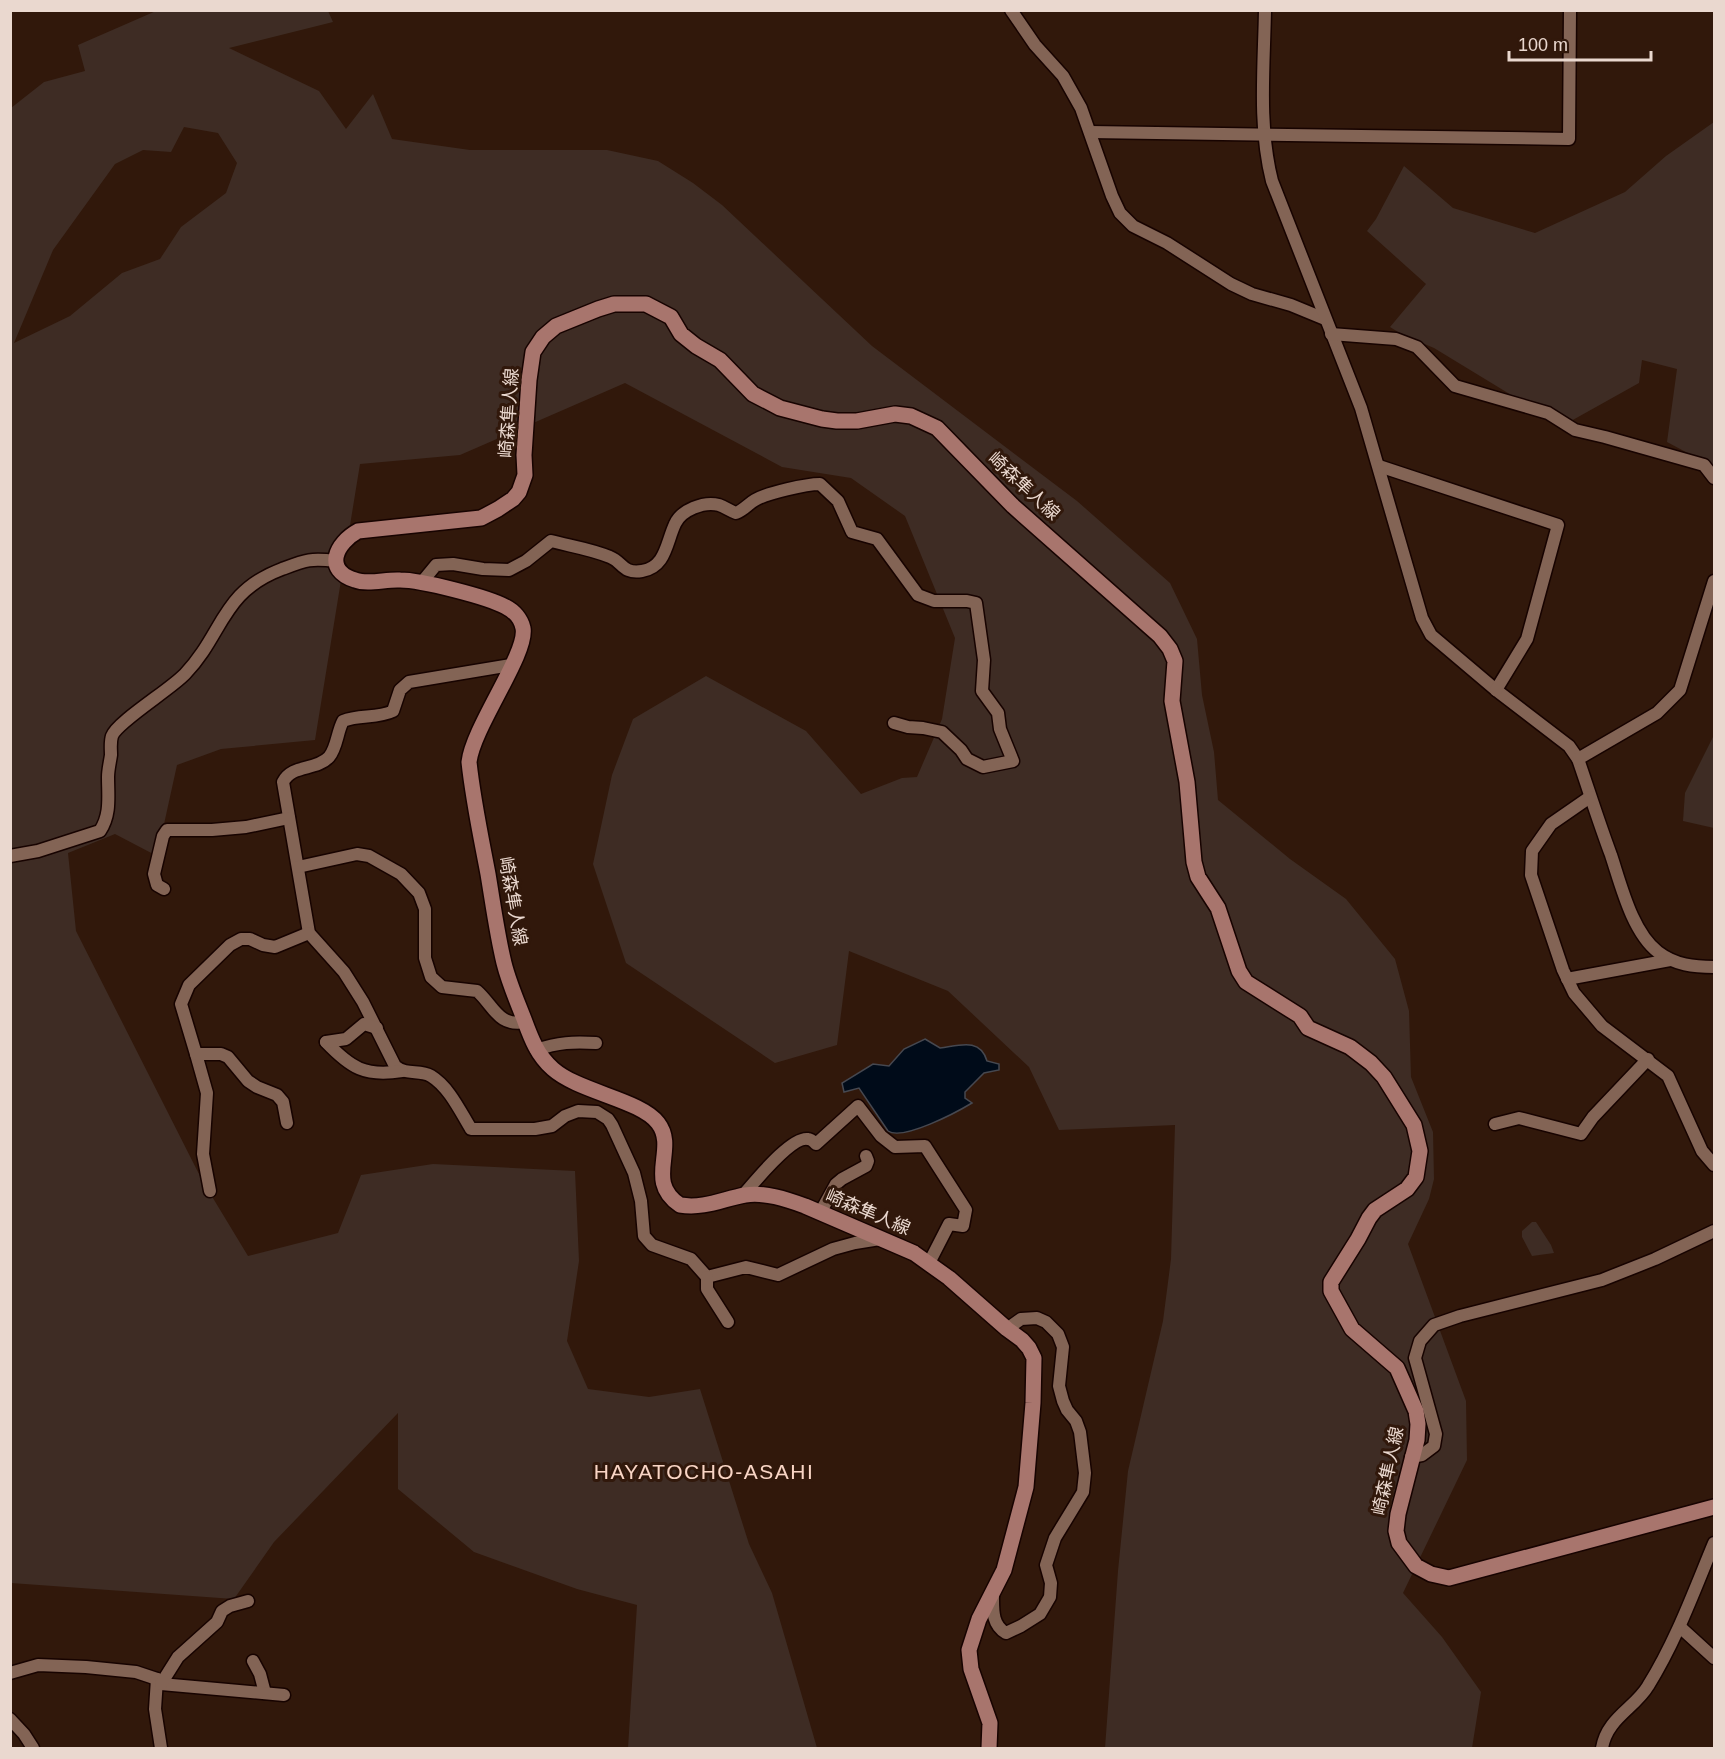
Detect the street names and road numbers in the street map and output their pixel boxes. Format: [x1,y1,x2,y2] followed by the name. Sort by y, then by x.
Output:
[496,367,522,459] street label: 崎森隼人線
[984,448,1064,524] street label: 崎森隼人線
[495,855,531,947] street label: 崎森隼人線
[823,1185,913,1239] street label: 崎森隼人線
[1369,1425,1407,1517] street label: 崎森隼人線

